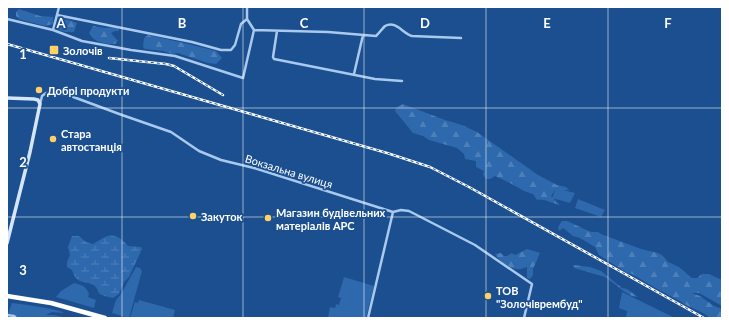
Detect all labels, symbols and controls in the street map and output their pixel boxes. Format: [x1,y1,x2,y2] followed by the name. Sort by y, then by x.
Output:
[55,15,66,31] text: A
[178,15,187,31] text: B
[300,15,309,31] text: C
[420,15,430,31] text: D
[543,15,551,31] text: E
[664,15,672,31] text: F
[48,44,60,56] marker: Золочів
[63,44,103,57] place label: Золочів
[19,46,27,62] text: 1
[47,84,129,97] place label: Добрі продукти
[34,85,44,95] marker: Добрі продукти
[61,127,122,153] place label: Стара автостанція
[48,134,58,144] marker: Стара автостанція
[244,151,334,191] street label: Вокзальна вулиця
[19,154,27,170] text: 2
[276,206,386,232] place label: Магазин будівельних матеріалів APC
[201,210,242,223] place label: Закуток
[188,211,198,221] marker: Закуток
[263,213,273,223] marker: Магазин будівельних матеріалів APC
[19,262,27,278] text: 3
[496,284,583,310] place label: ТОВ "Золочіврембуд"
[483,291,493,301] marker: ТОВ "Золочіврембуд"

